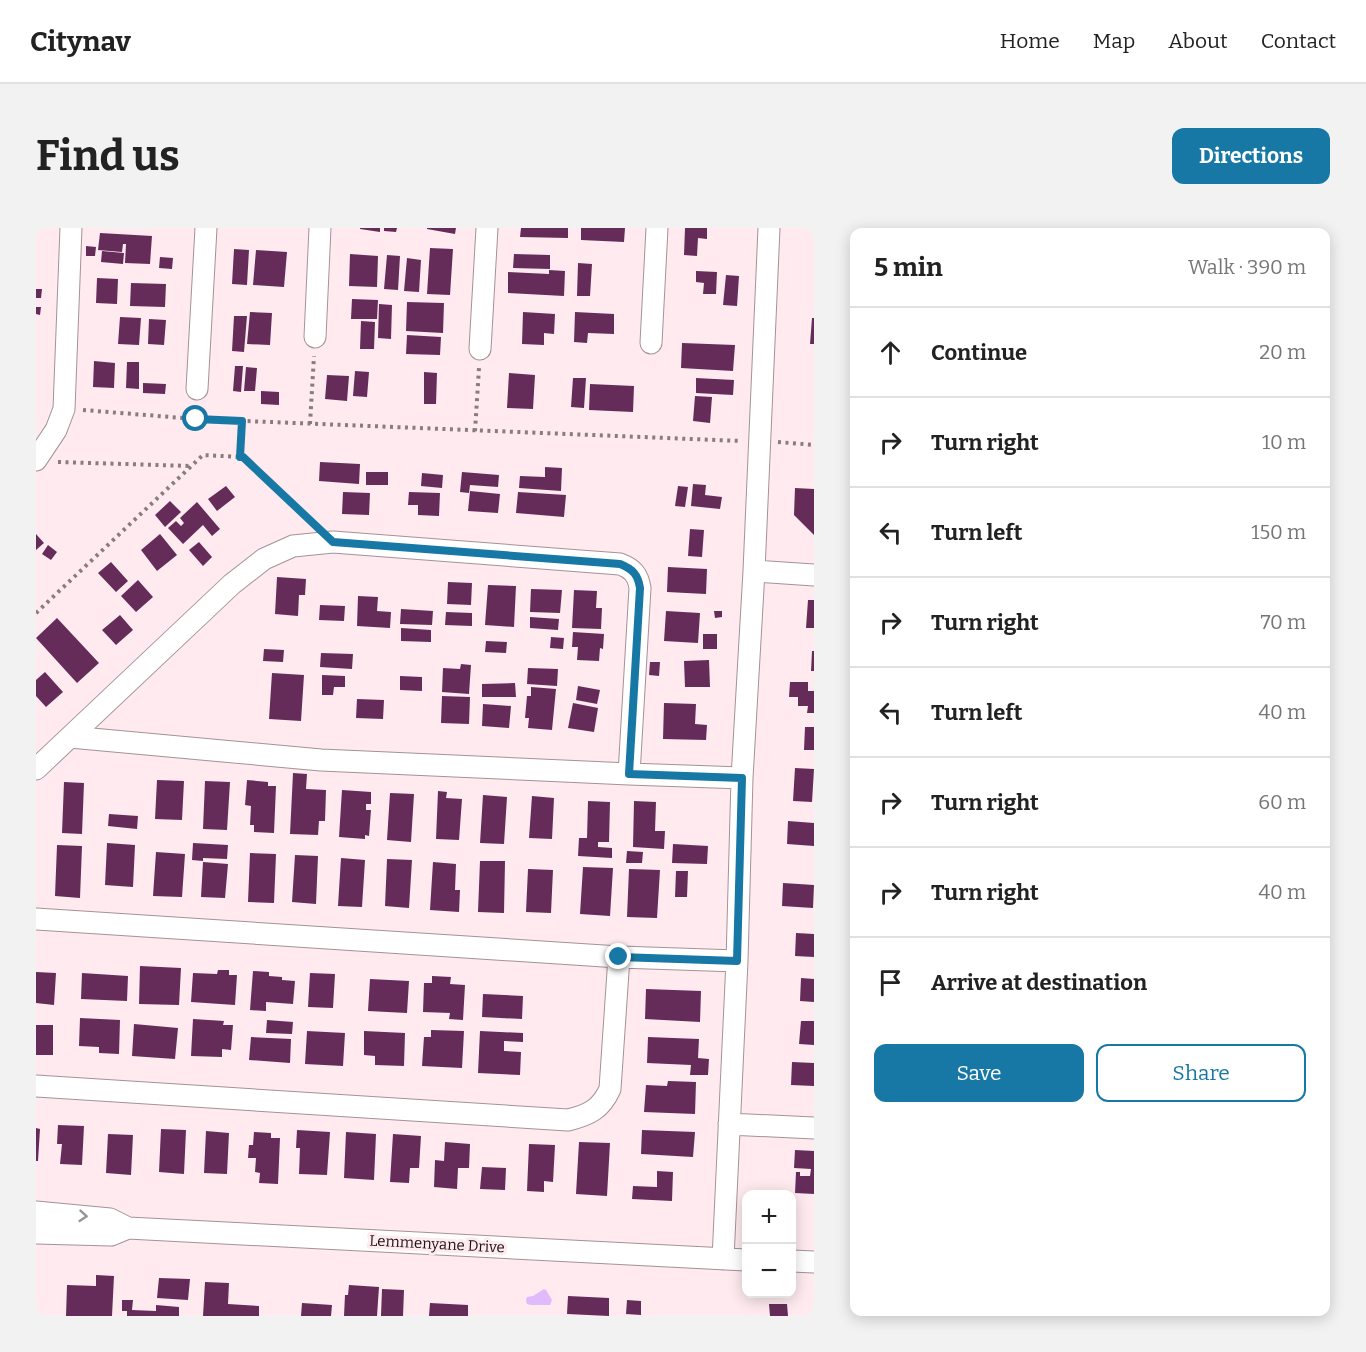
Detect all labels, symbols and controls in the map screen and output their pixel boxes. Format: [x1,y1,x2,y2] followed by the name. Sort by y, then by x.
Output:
[30,25,131,58] text: Citynav
[1000,28,1060,54] text: Home
[1093,28,1135,54] text: Map
[1168,28,1228,54] text: About
[1261,28,1336,54] text: Contact
[1172,128,1330,184] button: Directions
[36,131,180,181] text: Find us
[874,252,943,283] text: 5 min
[1188,255,1306,279] text: Walk · 390 m
[874,336,907,369] icon: ahead
[931,339,1027,366] text: Continue
[1259,340,1306,364] text: 20 m
[182,405,208,431] route start
[874,426,907,459] icon: right
[931,429,1039,456] text: Turn right
[1262,430,1306,454] text: 10 m
[874,516,907,549] icon: left
[931,519,1023,546] text: Turn left
[1251,520,1306,544] text: 150 m
[874,606,907,639] icon: right
[931,609,1039,636] text: Turn right
[1260,610,1306,634] text: 70 m
[874,696,907,729] icon: left
[931,699,1023,726] text: Turn left
[1258,700,1306,724] text: 40 m
[874,786,907,819] icon: right
[931,789,1039,816] text: Turn right
[1258,790,1306,814] text: 60 m
[874,876,907,909] icon: right
[931,879,1039,906] text: Turn right
[1258,880,1306,904] text: 40 m
[605,943,631,969] route end
[874,966,907,999] icon: arrive
[931,969,1147,996] text: Arrive at destination
[874,1044,1084,1102] button: Save
[1096,1044,1306,1102] button: Share
[742,1190,796,1298] map controls
[742,1190,796,1244] button: +
[79,1210,88,1223] one-way arrow
[369,1231,505,1257] street label: Lemmenyane Drive
[742,1244,796,1298] button: −

